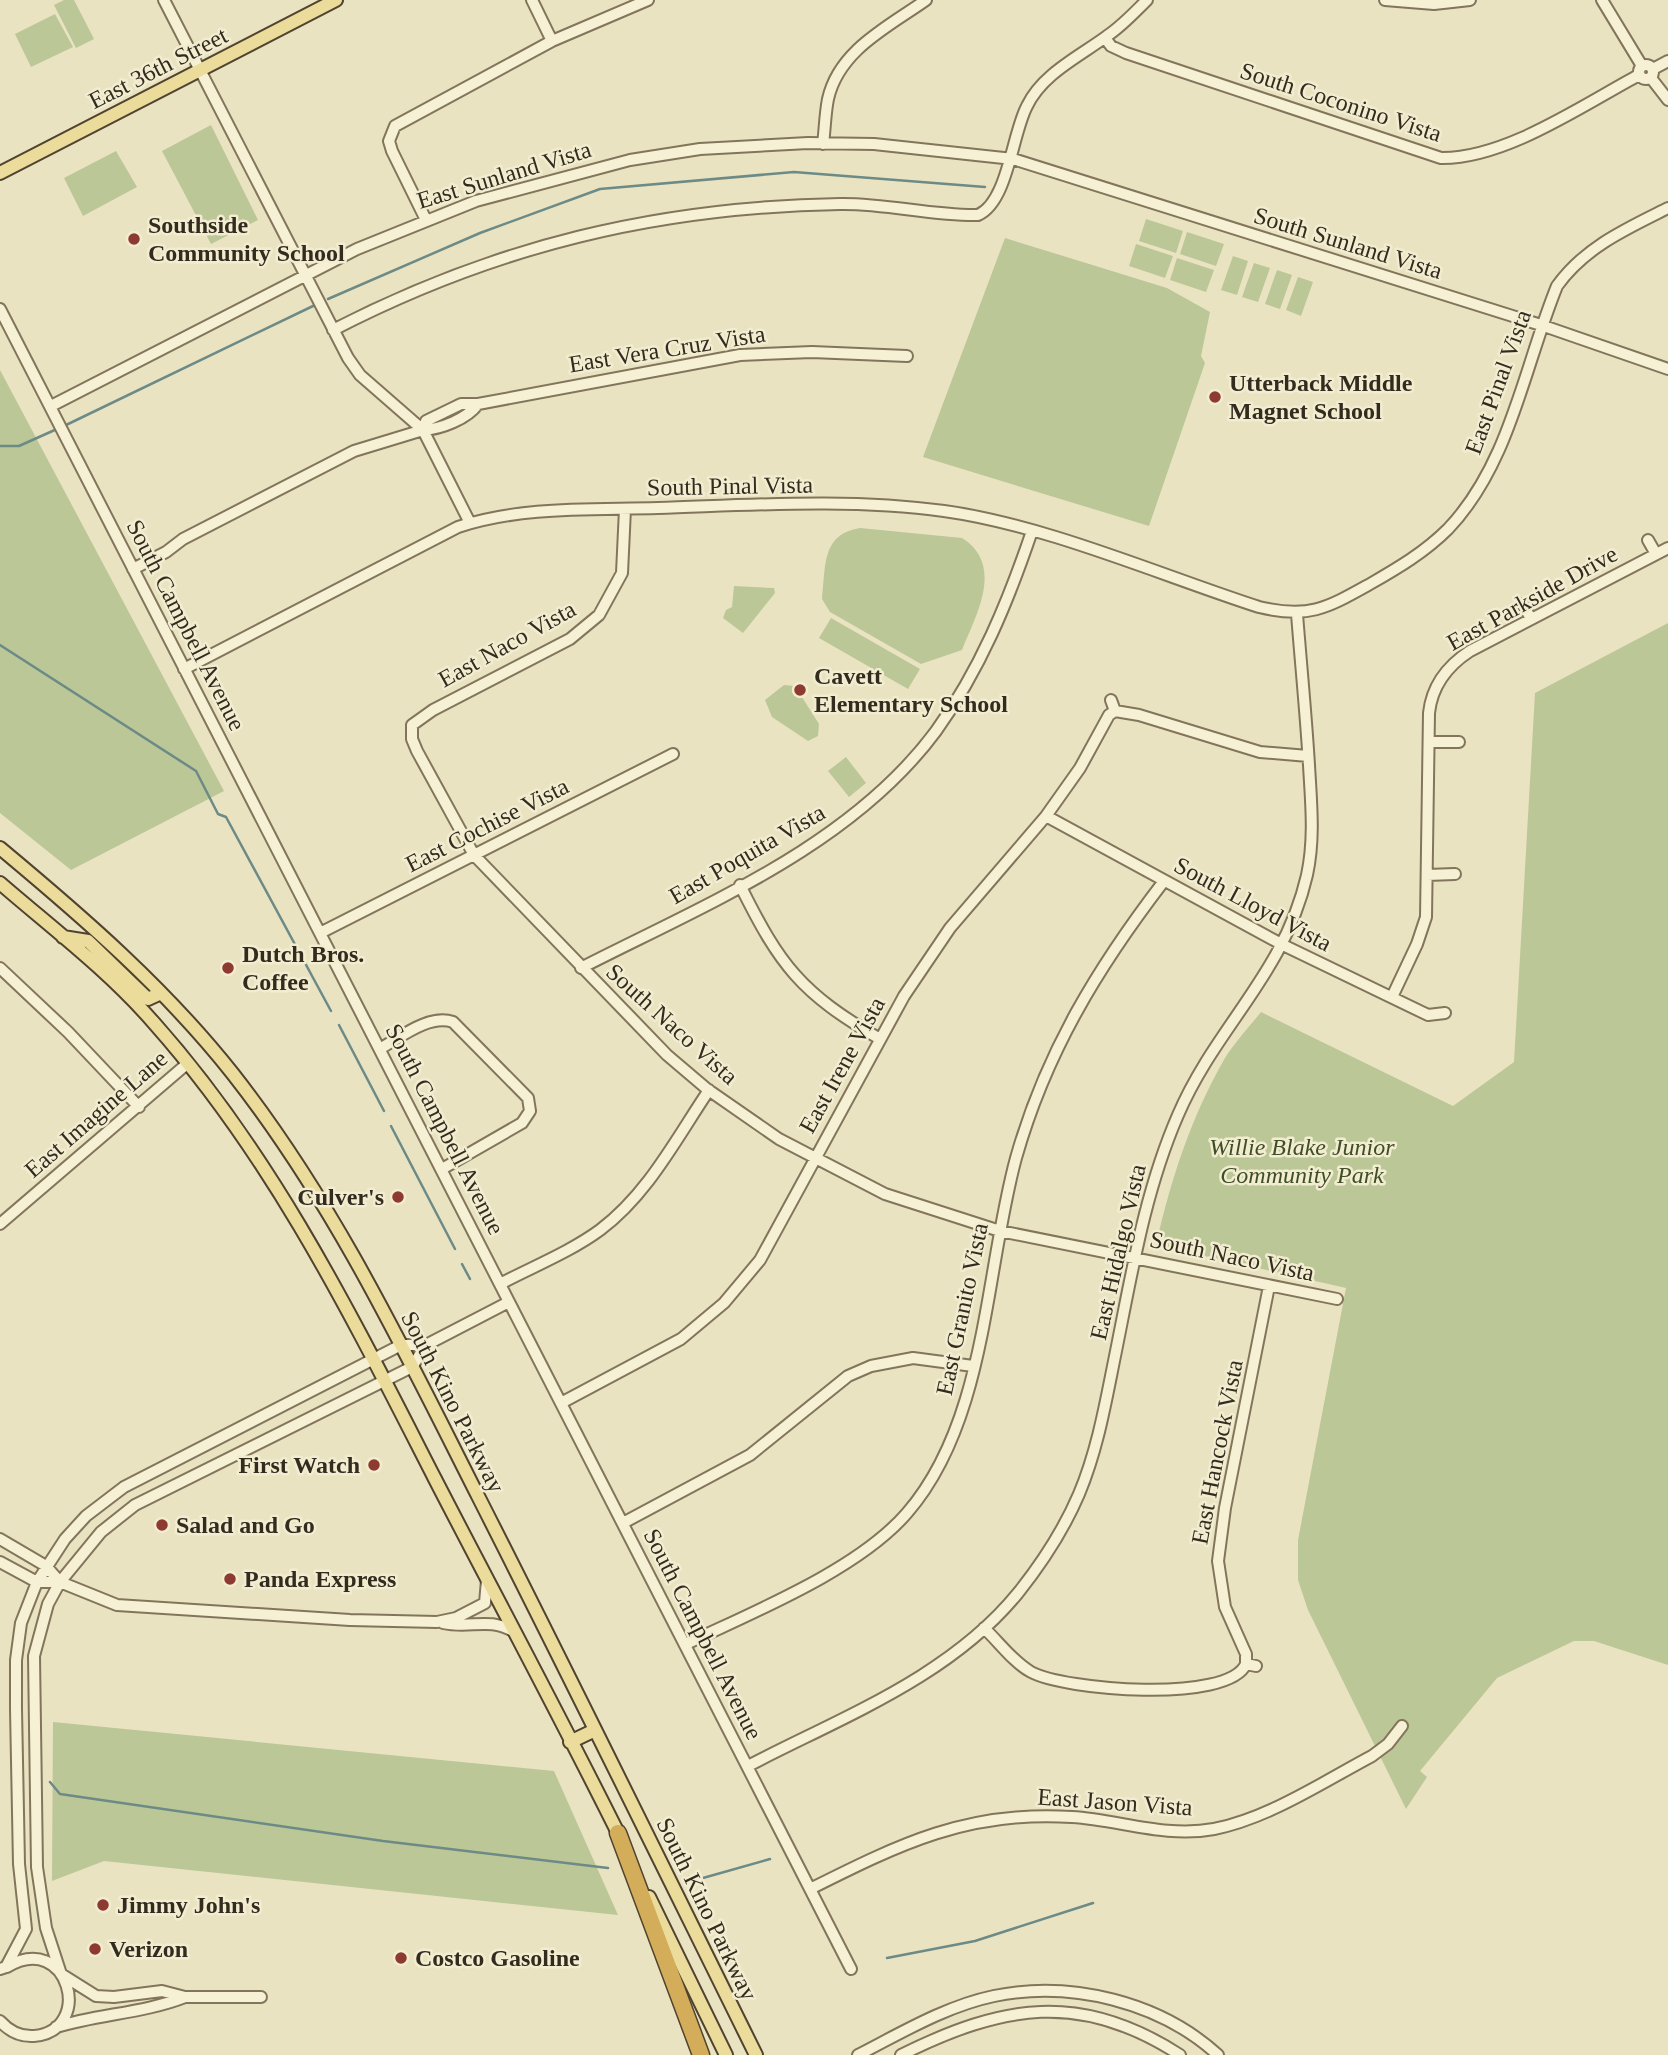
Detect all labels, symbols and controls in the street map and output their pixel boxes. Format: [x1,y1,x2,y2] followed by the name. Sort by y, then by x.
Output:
[84,22,232,114] street label: East 36th Street
[1237,57,1445,147] street label: South Coconino Vista
[414,136,595,214] street label: East Sunland Vista
[1251,202,1446,284] street label: South Sunland Vista
[148,212,345,266] place label: Southside Community School
[126,231,142,247] marker: Southside Community School
[1460,306,1536,458] street label: East Pinal Vista
[567,321,767,377] street label: East Vera Cruz Vista
[1229,370,1413,424] place label: Utterback Middle Magnet School
[1207,389,1223,405] marker: Utterback Middle Magnet School
[647,472,814,500] street label: South Pinal Vista
[122,515,250,735] street label: South Campbell Avenue
[1442,540,1622,656] street label: East Parkside Drive
[434,595,580,692] street label: East Naco Vista
[814,663,1008,717] place label: Cavett Elementary School
[792,682,808,698] marker: Cavett Elementary School
[401,773,573,877] street label: East Cochise Vista
[665,799,830,909] street label: East Poquita Vista
[1170,852,1336,957] street label: South Lloyd Vista
[242,941,364,995] place label: Dutch Bros. Coffee
[601,958,743,1090] street label: South Naco Vista
[220,960,236,976] marker: Dutch Bros. Coffee
[794,992,890,1138] street label: East Irene Vista
[381,1019,509,1239] street label: South Campbell Avenue
[20,1045,172,1183] street label: East Imagine Lane
[1209,1134,1395,1188] park label: Willie Blake Junior Community Park
[1085,1161,1151,1342] street label: East Hidalgo Vista
[297,1184,384,1210] place label: Culver's
[390,1189,406,1205] marker: Culver's
[931,1220,993,1397] street label: East Granito Vista
[1147,1226,1317,1286] street label: South Naco Vista
[396,1307,510,1497] street label: South Kino Parkway
[1186,1357,1248,1546] street label: East Hancock Vista
[238,1452,360,1478] place label: First Watch
[366,1457,382,1473] marker: First Watch
[176,1512,315,1538] place label: Salad and Go
[154,1517,170,1533] marker: Salad and Go
[639,1524,767,1744] street label: South Campbell Avenue
[244,1566,396,1592] place label: Panda Express
[222,1571,238,1587] marker: Panda Express
[1037,1784,1194,1820] street label: East Jason Vista
[651,1813,763,2005] street label: South Kino Parkway
[117,1892,260,1918] place label: Jimmy John's
[95,1897,111,1913] marker: Jimmy John's
[109,1936,188,1962] place label: Verizon
[87,1941,103,1957] marker: Verizon
[415,1945,580,1971] place label: Costco Gasoline
[393,1950,409,1966] marker: Costco Gasoline

